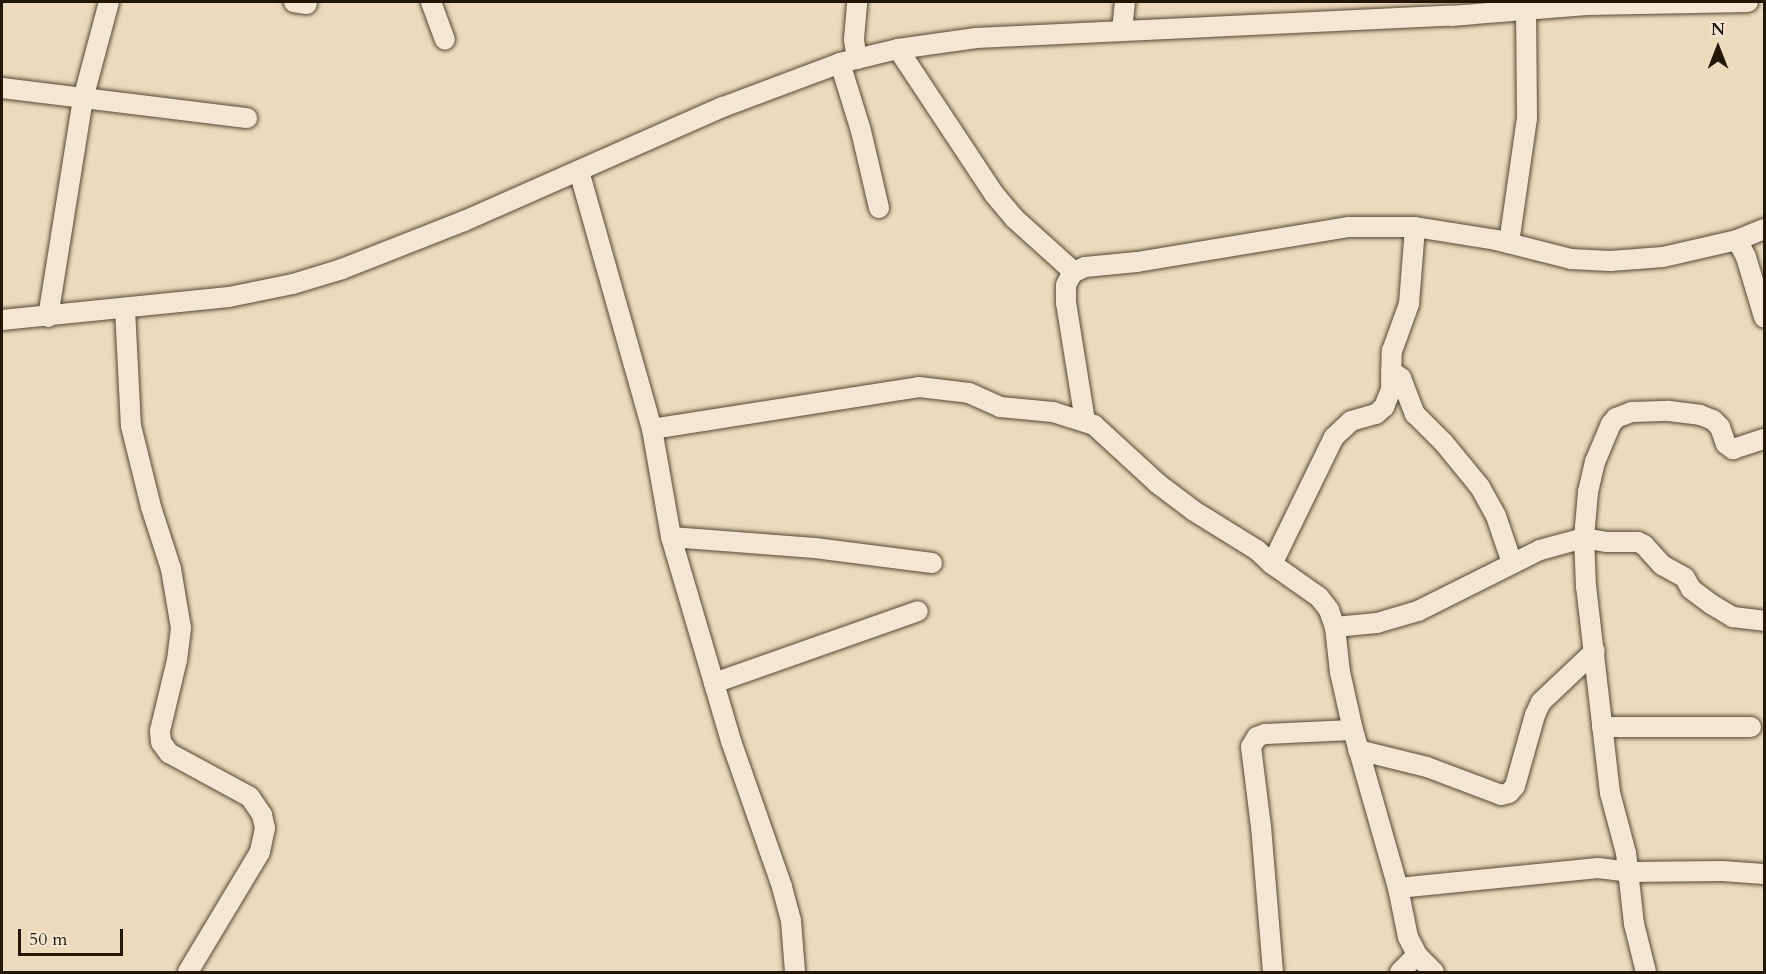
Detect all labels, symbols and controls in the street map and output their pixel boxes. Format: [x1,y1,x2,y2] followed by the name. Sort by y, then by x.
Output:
[1688,18,1748,78] north arrow
[1711,19,1725,41] text: N
[21,917,126,955] scale bar
[29,927,68,952] text: 50 m

